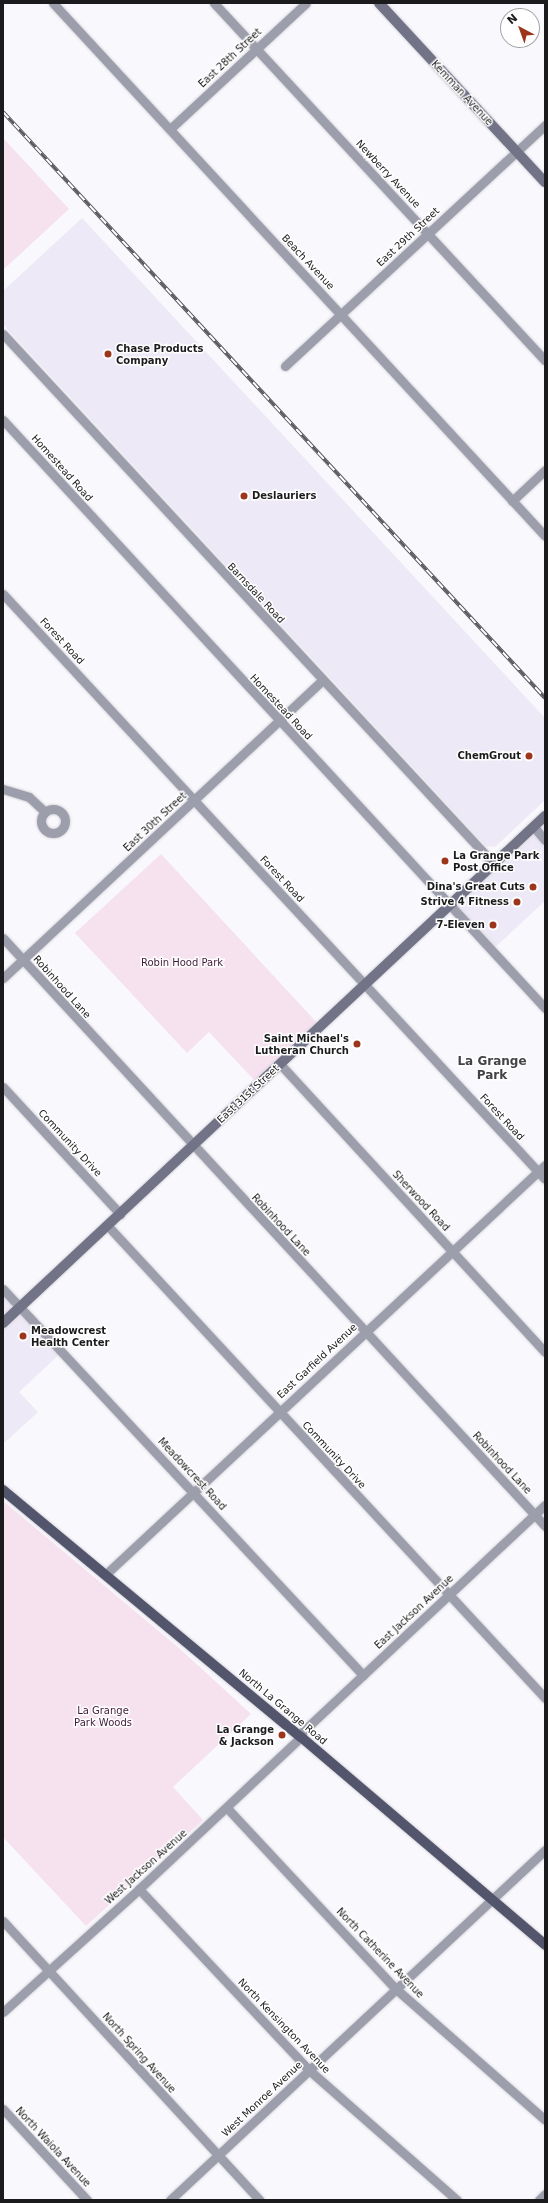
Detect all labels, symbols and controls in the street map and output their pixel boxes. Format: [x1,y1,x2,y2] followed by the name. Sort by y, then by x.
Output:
[500,8,540,48] north arrow
[505,11,520,27] text: N
[196,26,264,90] street label: East 28th Street
[429,58,495,128] street label: Kemman Avenue
[353,138,423,210] street label: Newberry Avenue
[374,205,442,269] street label: East 29th Street
[279,232,337,292] street label: Beach Avenue
[116,342,203,366] place label: Chase Products Company
[103,349,113,359] marker: Chase Products Company
[29,432,95,504] street label: Homestead Road
[252,490,316,502] place label: Deslauriers
[239,491,249,501] marker: Deslauriers
[225,560,287,626] street label: Barnsdale Road
[38,615,86,667] street label: Forest Road
[247,672,315,742] street label: Homestead Road
[457,750,521,762] place label: ChemGrout
[524,751,534,761] marker: ChemGrout
[121,790,189,854] street label: East 30th Street
[453,849,539,872] place label: La Grange Park Post Office
[258,853,306,905] street label: Forest Road
[440,856,450,866] marker: La Grange Park Post Office
[427,881,525,893] place label: Dina's Great Cuts
[528,882,538,892] marker: Dina's Great Cuts
[421,896,509,908] place label: Strive 4 Fitness
[512,897,522,907] marker: Strive 4 Fitness
[436,919,485,931] place label: 7-Eleven
[488,920,498,930] marker: 7-Eleven
[31,953,93,1021] street label: Robinhood Lane
[141,957,223,969] park label: Robin Hood Park
[255,1032,349,1056] place label: Saint Michael's Lutheran Church
[352,1039,362,1049] marker: Saint Michael's Lutheran Church
[457,1055,527,1083] district label: La Grange Park
[215,1062,281,1126] street label: East 31st Street
[478,1091,526,1143] street label: Forest Road
[36,1107,104,1179] street label: Community Drive
[390,1168,452,1234] street label: Sherwood Road
[249,1192,313,1258] street label: Robinhood Lane
[275,1321,359,1401] street label: East Garfield Avenue
[31,1324,109,1348] place label: Meadowcrest Health Center
[18,1331,28,1341] marker: Meadowcrest Health Center
[300,1419,368,1491] street label: Community Drive
[470,1430,534,1496] street label: Robinhood Lane
[155,1435,229,1513] street label: Meadowcrest Road
[372,1572,456,1652] street label: East Jackson Avenue
[237,1667,329,1747] street label: North La Grange Road
[74,1704,132,1728] park label: La Grange Park Woods
[216,1723,274,1746] place label: La Grange & Jackson
[277,1730,287,1740] marker: La Grange & Jackson
[103,1827,189,1907] street label: West Jackson Avenue
[334,1906,426,2000] street label: North Catherine Avenue
[236,1976,332,2076] street label: North Kensington Avenue
[100,2010,178,2096] street label: North Spring Avenue
[219,2059,305,2139] street label: West Monroe Avenue
[13,2105,93,2189] street label: North Waiola Avenue

